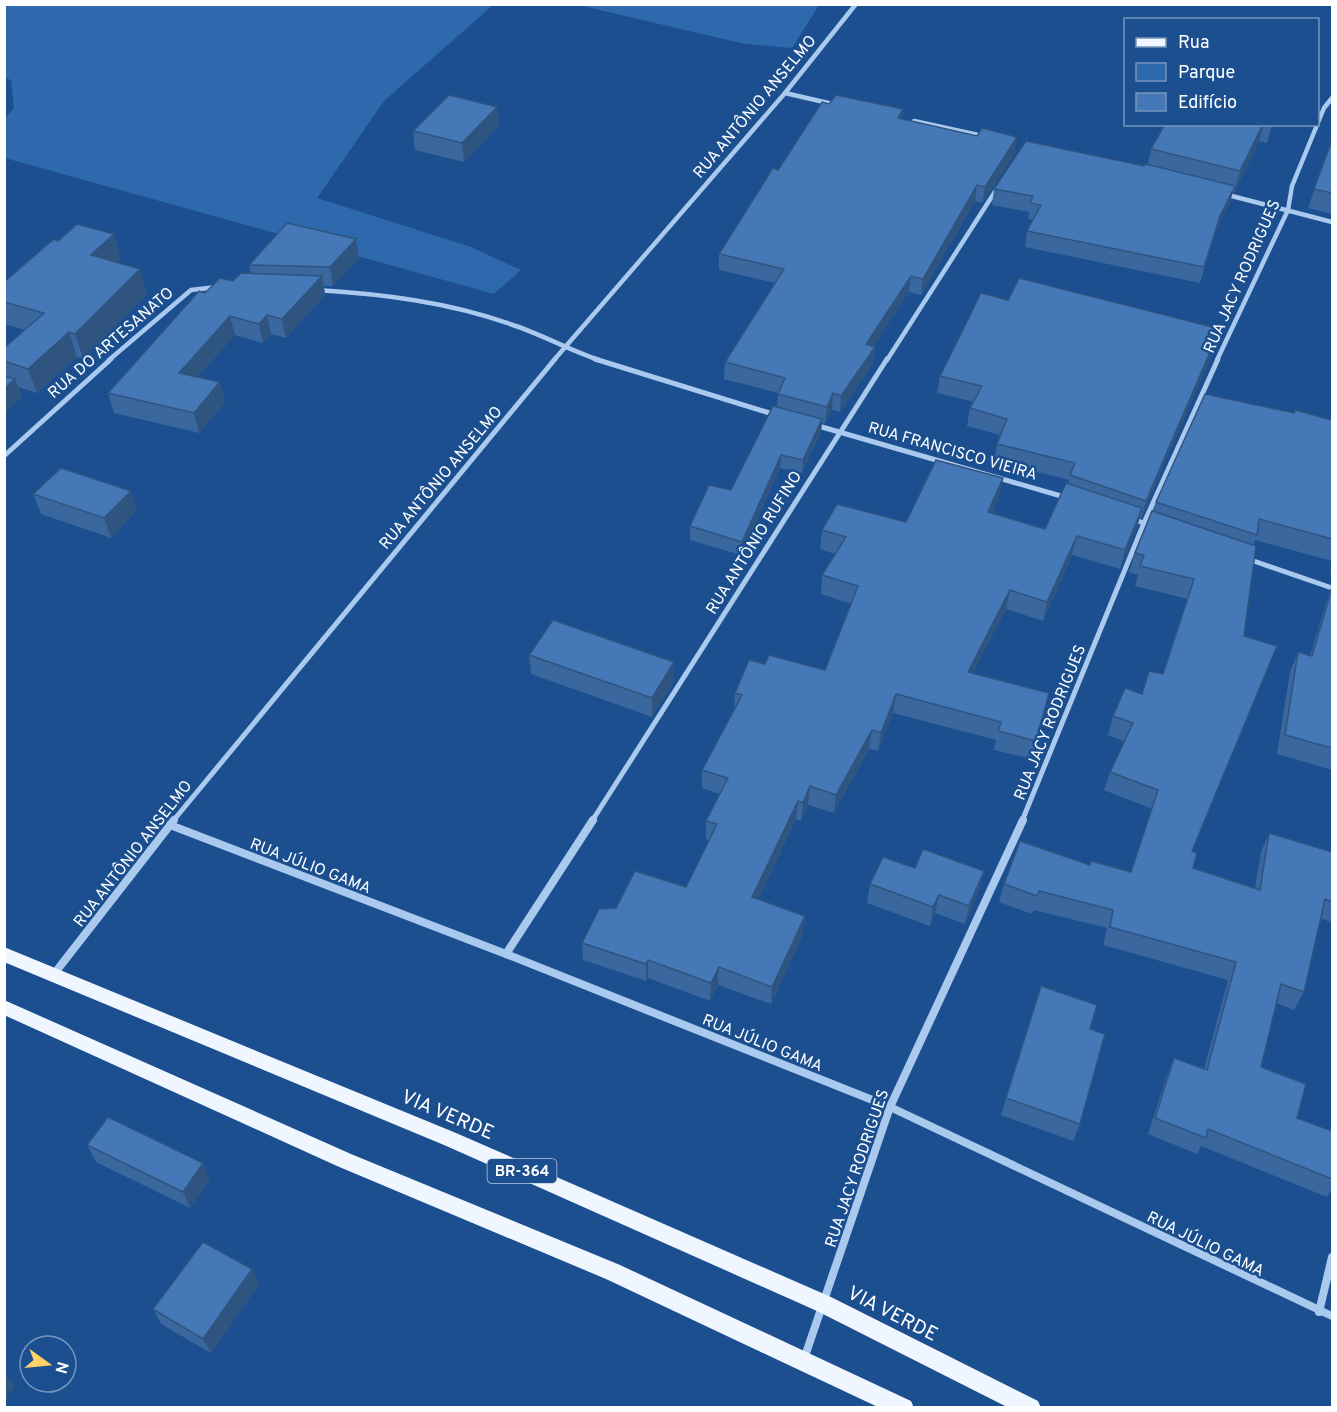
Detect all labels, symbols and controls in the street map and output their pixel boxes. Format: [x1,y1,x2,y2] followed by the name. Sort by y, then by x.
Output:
[1124,18,1319,126] legend
[688,30,821,183] street label: RUA ANTÔNIO ANSELMO
[1178,32,1209,55] text: Rua
[1178,62,1235,85] text: Parque
[1178,92,1237,115] text: Edifício
[1200,197,1286,357] street label: RUA JACY RODRIGUES
[44,283,178,404] street label: RUA DO ARTESANATO
[374,401,507,554] street label: RUA ANTÔNIO ANSELMO
[866,418,1039,486] street label: RUA FRANCISCO VIEIRA
[701,467,807,618] street label: RUA ANTÔNIO RUFINO
[1010,642,1091,803] street label: RUA JACY RODRIGUES
[68,775,197,932] street label: RUA ANTÔNIO ANSELMO
[247,833,374,899] street label: RUA JÚLIO GAMA
[699,1009,826,1077] street label: RUA JÚLIO GAMA
[397,1085,498,1147] street label: VIA VERDE
[821,1087,894,1250] street label: RUA JACY RODRIGUES
[488,1159,556,1183] road number: BR-364
[1143,1206,1268,1282] street label: RUA JÚLIO GAMA
[842,1281,942,1349] street label: VIA VERDE
[18,1334,78,1394] north arrow
[49,1359,72,1376] text: N

